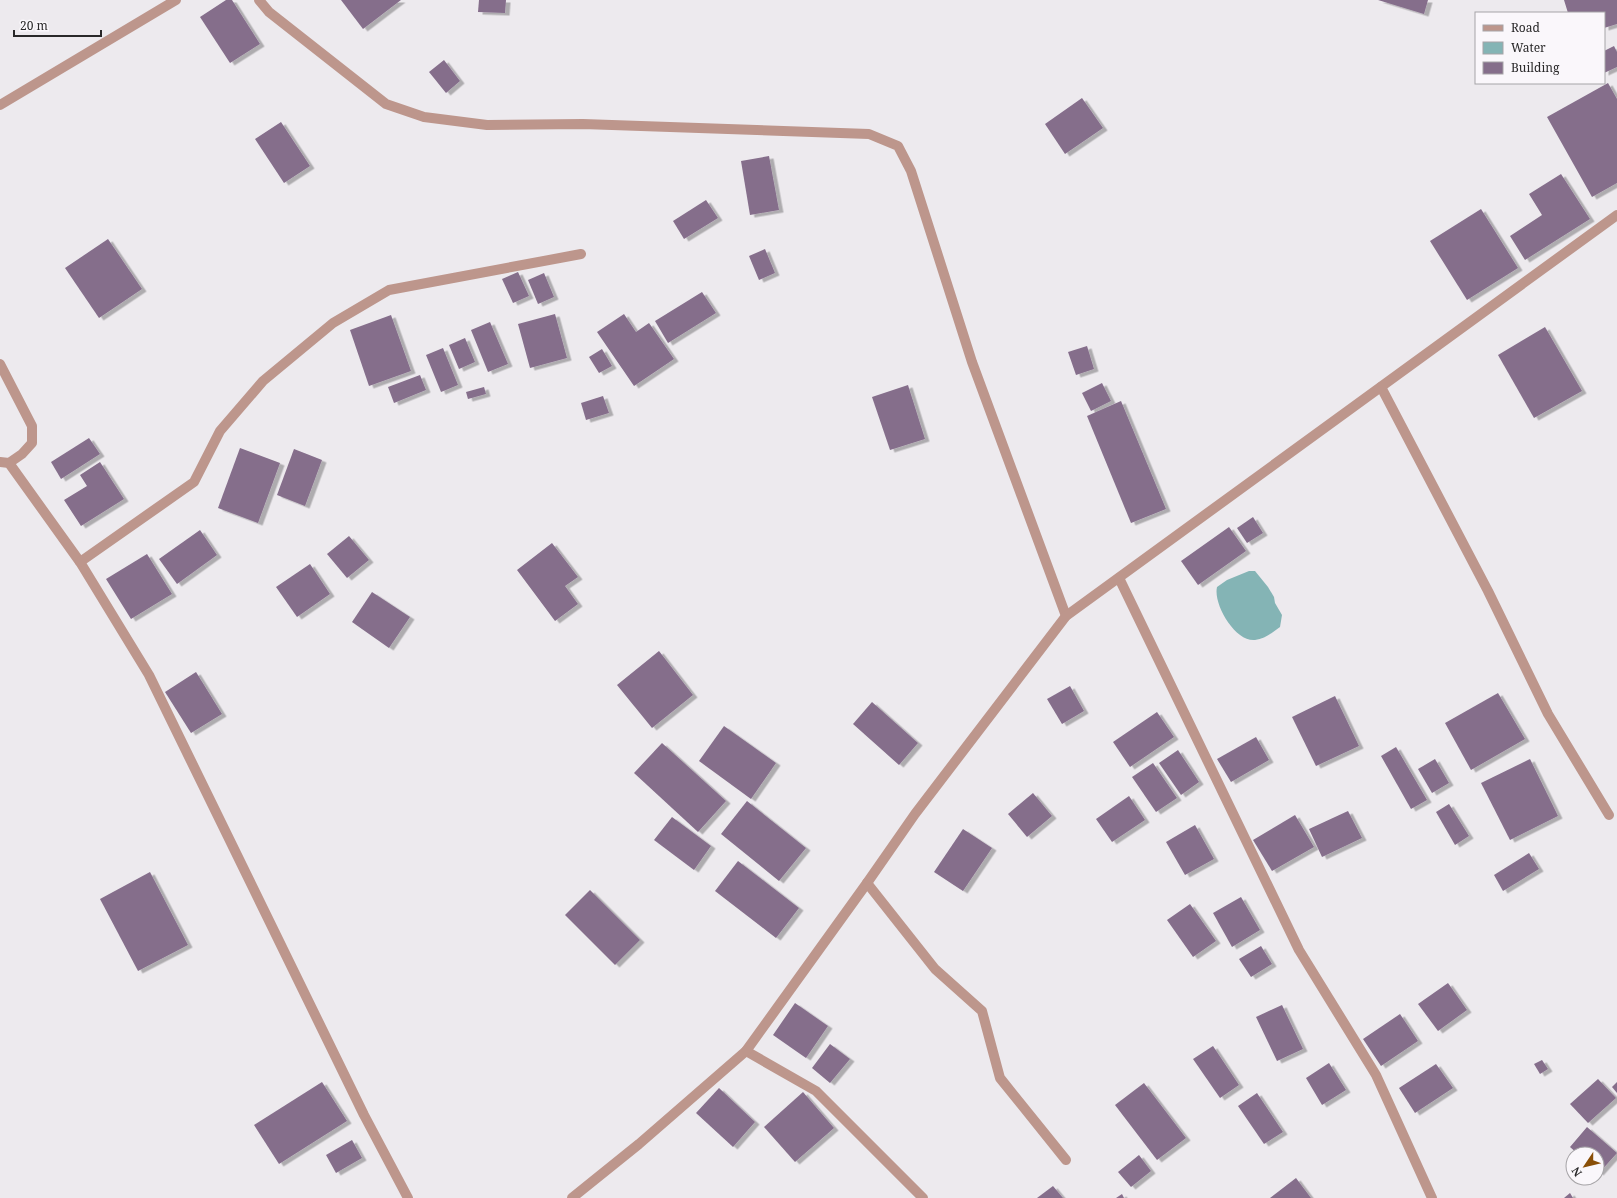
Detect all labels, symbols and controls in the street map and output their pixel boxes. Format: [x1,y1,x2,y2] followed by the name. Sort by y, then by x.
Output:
[14,12,101,38] scale bar
[1475,12,1605,84] legend
[20,17,48,34] text: 20 m
[1511,19,1541,36] text: Road
[1511,39,1546,56] text: Water
[1511,59,1560,76] text: Building
[1565,1146,1605,1186] north arrow
[1568,1164,1585,1180] text: N

